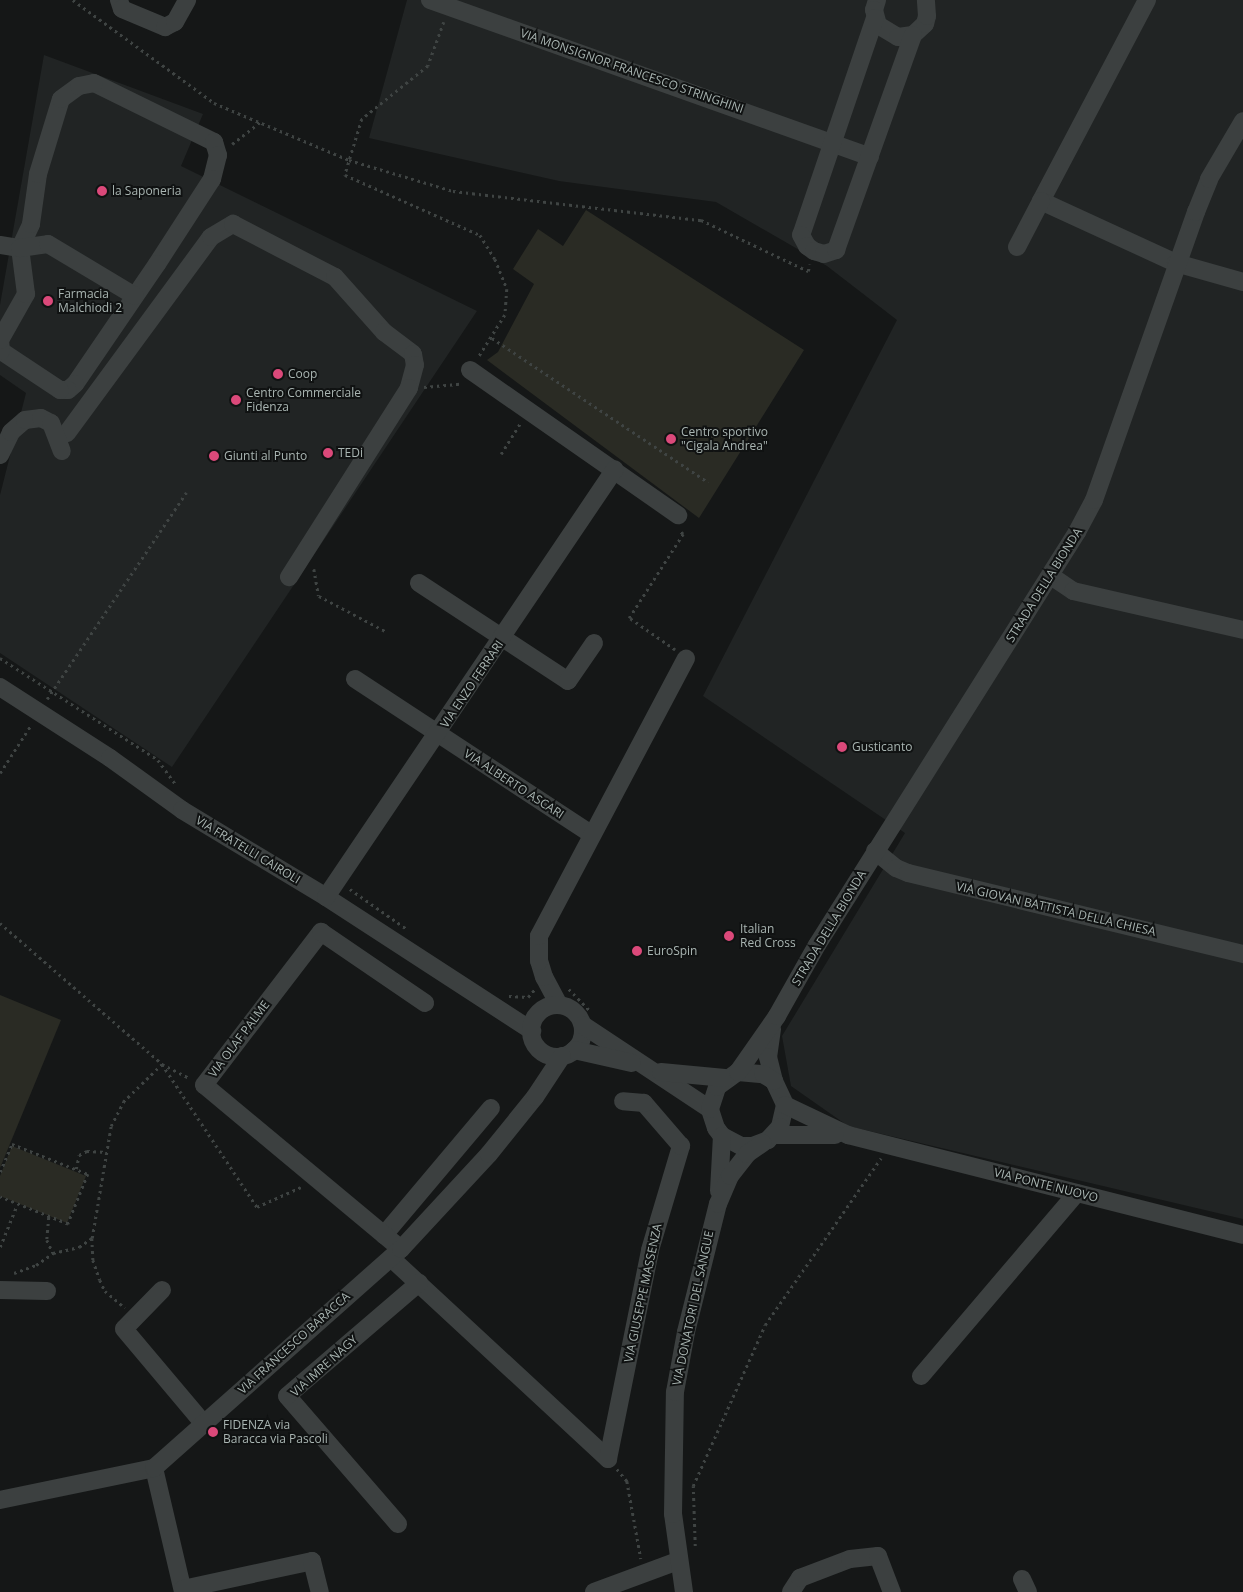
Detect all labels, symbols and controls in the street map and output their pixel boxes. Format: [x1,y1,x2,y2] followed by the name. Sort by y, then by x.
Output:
[518,26,746,116] street label: VIA MONSIGNOR FRANCESCO STRINGHINI
[112,184,181,198] place label: la Saponeria
[96,185,108,197] marker: la Saponeria
[58,287,122,315] place label: Farmacia Malchiodi 2
[42,295,54,307] marker: Farmacia Malchiodi 2
[288,367,317,381] place label: Coop
[272,368,284,380] marker: Coop
[246,386,361,414] place label: Centro Commerciale Fidenza
[230,394,242,406] marker: Centro Commerciale Fidenza
[681,425,768,453] place label: Centro sportivo "Cigala Andrea"
[665,433,677,445] marker: Centro sportivo "Cigala Andrea"
[338,446,363,460] place label: TEDi
[322,447,334,459] marker: TEDi
[224,449,307,463] place label: Giunti al Punto
[208,450,220,462] marker: Giunti al Punto
[1003,525,1085,645] street label: STRADA DELLA BIONDA
[437,638,507,730] street label: VIA ENZO FERRARI
[852,740,912,754] place label: Gusticanto
[836,741,848,753] marker: Gusticanto
[461,746,567,822] street label: VIA ALBERTO ASCARI
[193,813,303,887] street label: VIA FRATELLI CAIROLI
[789,868,869,988] street label: STRADA DELLA BIONDA
[955,879,1157,939] street label: VIA GIOVAN BATTISTA DELLA CHIESA
[740,922,796,950] place label: Italian Red Cross
[722,929,736,943] marker: Italian Red Cross
[647,944,697,958] place label: EuroSpin
[631,945,643,957] marker: EuroSpin
[205,998,273,1080] street label: VIA OLAF PALME
[992,1165,1100,1205] street label: VIA PONTE NUOVO
[621,1222,665,1364] street label: VIA GIUSEPPE MASSENZA
[670,1229,716,1387] street label: VIA DONATORI DEL SANGUE
[235,1289,353,1397] street label: VIA FRANCESCO BARACCA
[288,1332,360,1400] street label: VIA IMRE NAGY
[223,1418,328,1446] place label: FIDENZA via Baracca via Pascoli
[207,1426,219,1438] marker: FIDENZA via Baracca via Pascoli

